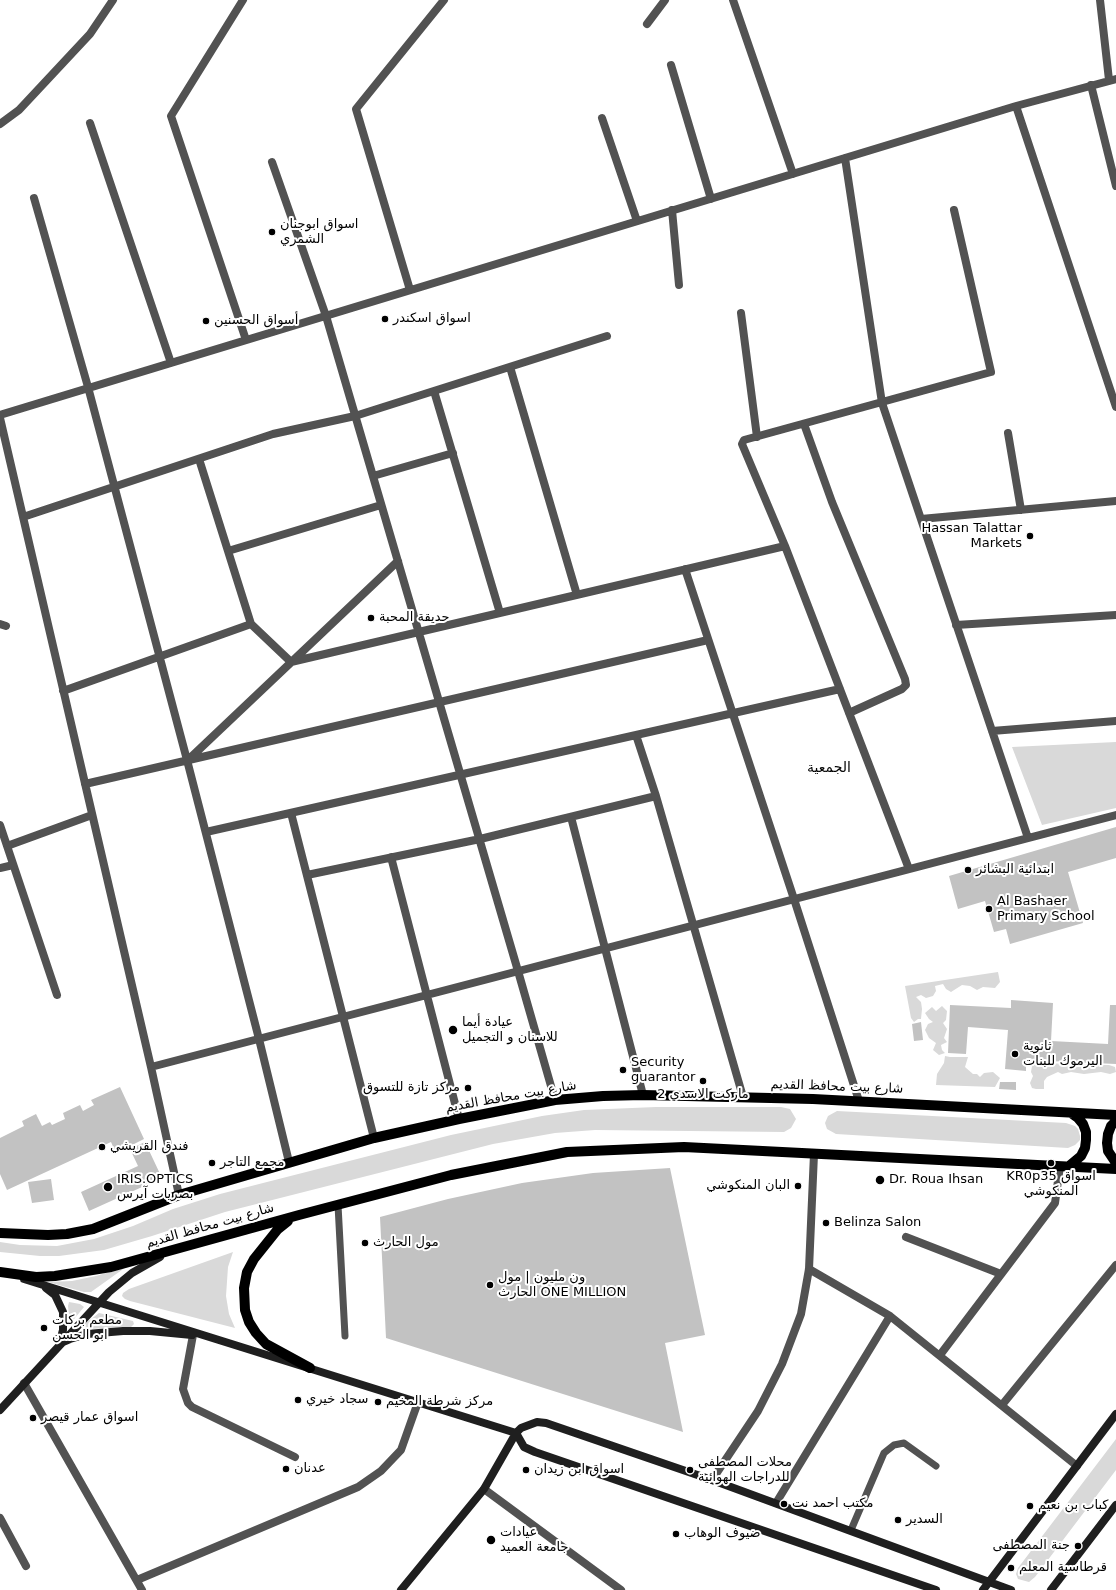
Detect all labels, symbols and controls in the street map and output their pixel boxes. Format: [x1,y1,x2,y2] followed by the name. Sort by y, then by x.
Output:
[280,217,358,248] place label: اسواق ابوجنان الشمري
[267,227,277,237] marker: اسواق ابوجنان الشمري
[393,311,471,327] place label: اسواق اسكندر
[214,313,298,329] place label: أسواق الحسنين
[380,314,390,324] marker: اسواق اسكندر
[201,316,211,326] marker: أسواق الحسنين
[922,521,1022,552] place label: Hassan Talattar Markets
[1025,531,1035,541] marker: Hassan Talattar Markets
[379,610,450,626] place label: حديقة المحبة
[366,613,376,623] marker: حديقة المحبة
[807,760,851,776] district label: الجمعية
[976,862,1054,878] place label: ابتدائية البشائر
[963,865,973,875] marker: ابتدائية البشائر
[997,894,1095,925] place label: Al Bashaer Primary School
[984,904,994,914] marker: Al Bashaer Primary School
[462,1015,558,1046] place label: عيادة أيما للاسنان و التجميل
[447,1024,459,1036] marker: عيادة أيما للاسنان و التجميل
[1023,1039,1103,1070] place label: ثانوية اليرموك للبنات
[1010,1049,1020,1059] marker: ثانوية اليرموك للبنات
[631,1055,695,1086] place label: Security guarantor
[618,1065,628,1075] marker: Security guarantor
[698,1076,708,1086] marker: ماركت الاسدي 2
[770,1077,904,1097] street label: شارع بيت محافظ القديم
[444,1078,578,1116] street label: شارع بيت محافظ القديم
[363,1080,460,1096] place label: مركز تازة للتسوق
[463,1083,473,1093] marker: مركز تازة للتسوق
[657,1087,749,1103] place label: ماركت الاسدي 2
[110,1139,189,1155] place label: فندق القريشي
[97,1142,107,1152] marker: فندق القريشي
[220,1155,285,1171] place label: مجمع التاجر
[207,1158,217,1168] marker: مجمع التاجر
[1046,1158,1056,1168] marker: KR0p35 اسواق المنكوشي
[1006,1169,1096,1200] place label: KR0p35 اسواق المنكوشي
[117,1172,193,1203] place label: IRIS.OPTICS بصريات آيرس
[889,1172,983,1188] place label: Dr. Roua Ihsan
[874,1174,886,1186] marker: Dr. Roua Ihsan
[706,1178,790,1194] place label: البان المنكوشي
[102,1181,114,1193] marker: IRIS.OPTICS بصريات آيرس
[793,1181,803,1191] marker: البان المنكوشي
[144,1200,276,1252] street label: شارع بيت محافظ القديم
[834,1215,921,1231] place label: Belinza Salon
[821,1218,831,1228] marker: Belinza Salon
[373,1235,439,1251] place label: مول الحارث
[360,1238,370,1248] marker: مول الحارث
[498,1270,626,1301] place label: ون مليون | مول الحارث ONE MILLION
[485,1280,495,1290] marker: ون مليون | مول الحارث ONE MILLION
[52,1313,122,1344] place label: مطعم بركات ابو الحسن
[39,1323,49,1333] marker: مطعم بركات ابو الحسن
[306,1392,368,1408] place label: سجاد خيري
[386,1394,493,1410] place label: مركز شرطة المخيم
[293,1395,303,1405] marker: سجاد خيري
[373,1397,383,1407] marker: مركز شرطة المخيم
[41,1410,138,1426] place label: اسواق عمار قيصر
[28,1413,38,1423] marker: اسواق عمار قيصر
[698,1455,792,1486] place label: محلات المصطفى للدراجات الهوائية
[294,1461,326,1477] place label: عدنان
[534,1462,624,1478] place label: اسواق ابن زيدان
[281,1464,291,1474] marker: عدنان
[521,1465,531,1475] marker: اسواق ابن زيدان
[685,1465,695,1475] marker: محلات المصطفى للدراجات الهوائية
[792,1496,873,1512] place label: مكتب احمد نت
[1038,1498,1109,1514] place label: كباب بن نعيم
[779,1499,789,1509] marker: مكتب احمد نت
[1025,1501,1035,1511] marker: كباب بن نعيم
[906,1512,943,1528] place label: السدير
[893,1515,903,1525] marker: السدير
[500,1525,568,1556] place label: عيادات جامعة العميد
[684,1526,761,1542] place label: ضيوف الوهاب
[671,1529,681,1539] marker: ضيوف الوهاب
[485,1534,497,1546] marker: عيادات جامعة العميد
[993,1538,1070,1554] place label: جنة المصطفى
[1073,1541,1083,1551] marker: جنة المصطفى
[1019,1560,1107,1576] place label: قرطاسية المعلم
[1006,1563,1016,1573] marker: قرطاسية المعلم

